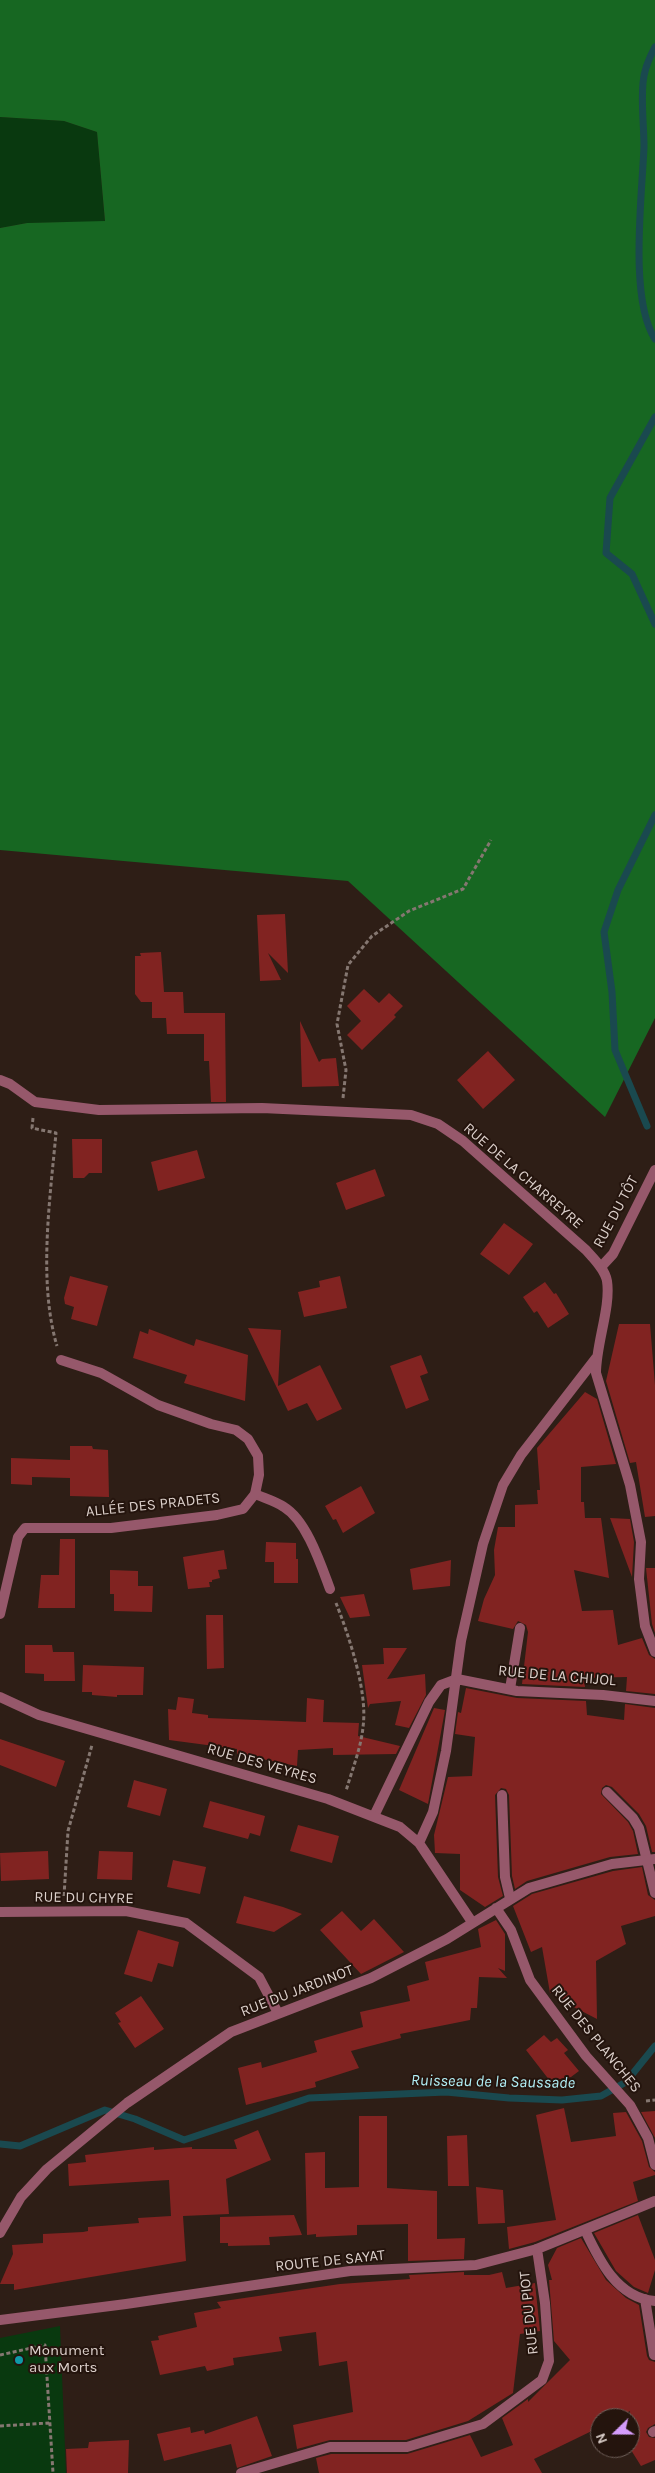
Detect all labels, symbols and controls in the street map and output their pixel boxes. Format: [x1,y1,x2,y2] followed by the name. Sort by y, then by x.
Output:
[460,1119,586,1233] street label: RUE DE LA CHARREYRE
[590,1173,642,1251] street label: RUE DU TÔT
[85,1489,221,1521] street label: ALLÉE DES PRADETS
[497,1662,617,1690] street label: RUE DE LA CHIJOL
[205,1740,319,1788] street label: RUE DES VEYRES
[34,1888,134,1908] street label: RUE DU CHYRE
[238,1961,356,2021] street label: RUE DU JARDINOT
[547,1982,645,2096] street label: RUE DES PLANCHES
[411,2071,575,2093] water label: Ruisseau de la Saussade
[274,2246,386,2276] street label: ROUTE DE SAYAT
[516,2270,542,2356] street label: RUE DU PIOT
[29,2342,104,2377] place label: Monument aux Morts
[13,2354,25,2366] marker: Monument aux Morts
[590,2408,640,2458] north arrow
[592,2431,611,2446] text: N

